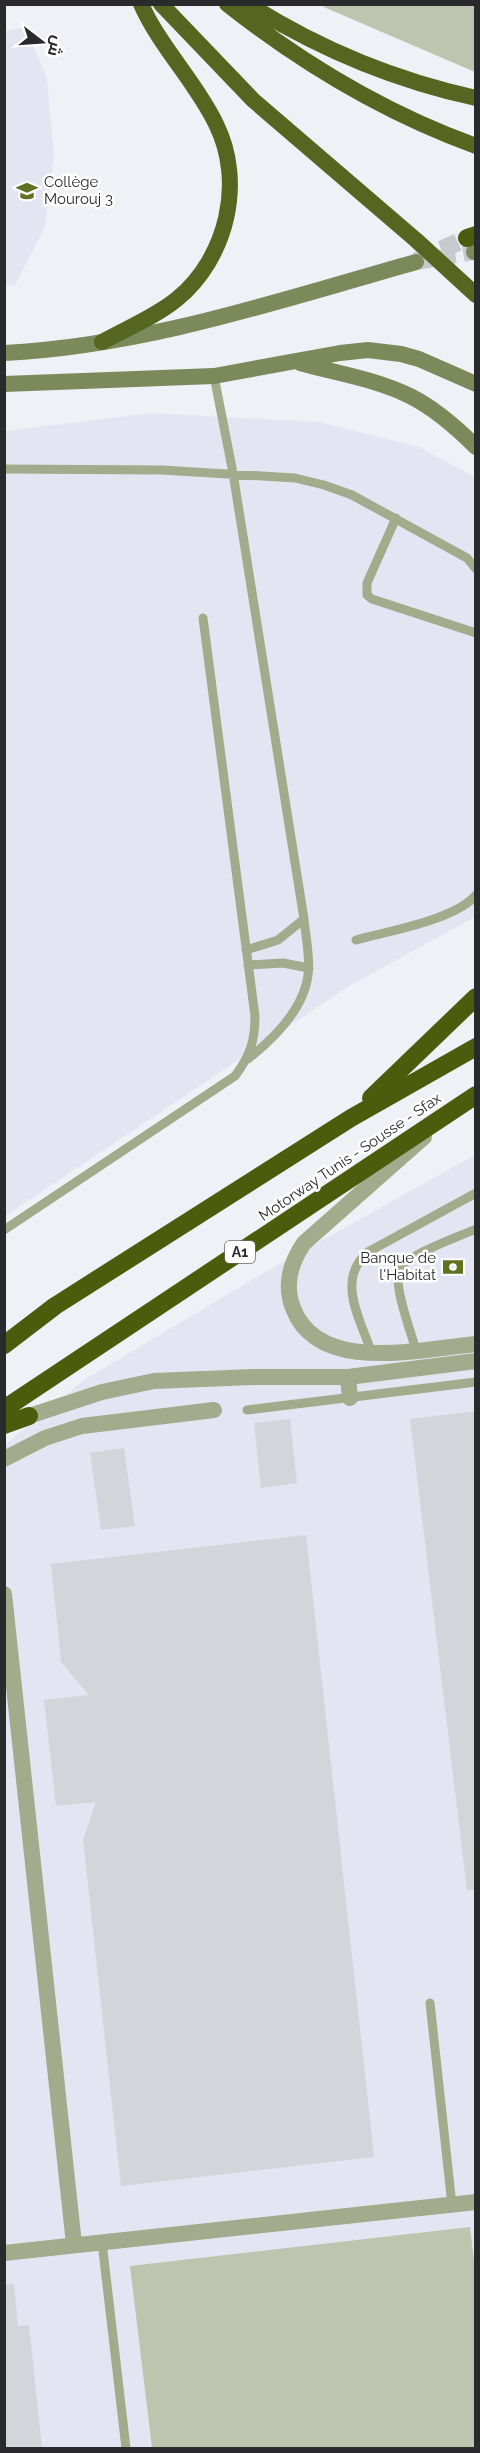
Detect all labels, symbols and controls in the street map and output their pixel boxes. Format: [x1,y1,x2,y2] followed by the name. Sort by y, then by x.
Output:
[12,12,72,72] north arrow
[44,34,68,59] text: ش
[44,173,113,208] place label: Collège Mourouj 3
[15,179,39,203] school or university icon: Collège Mourouj 3
[255,1089,445,1225] street label: Motorway Tunis - Sousse - Sfax
[225,1241,255,1263] road number: A1
[360,1249,436,1284] place label: Banque de l'Habitat
[441,1255,465,1279] bank icon: Banque de l'Habitat

